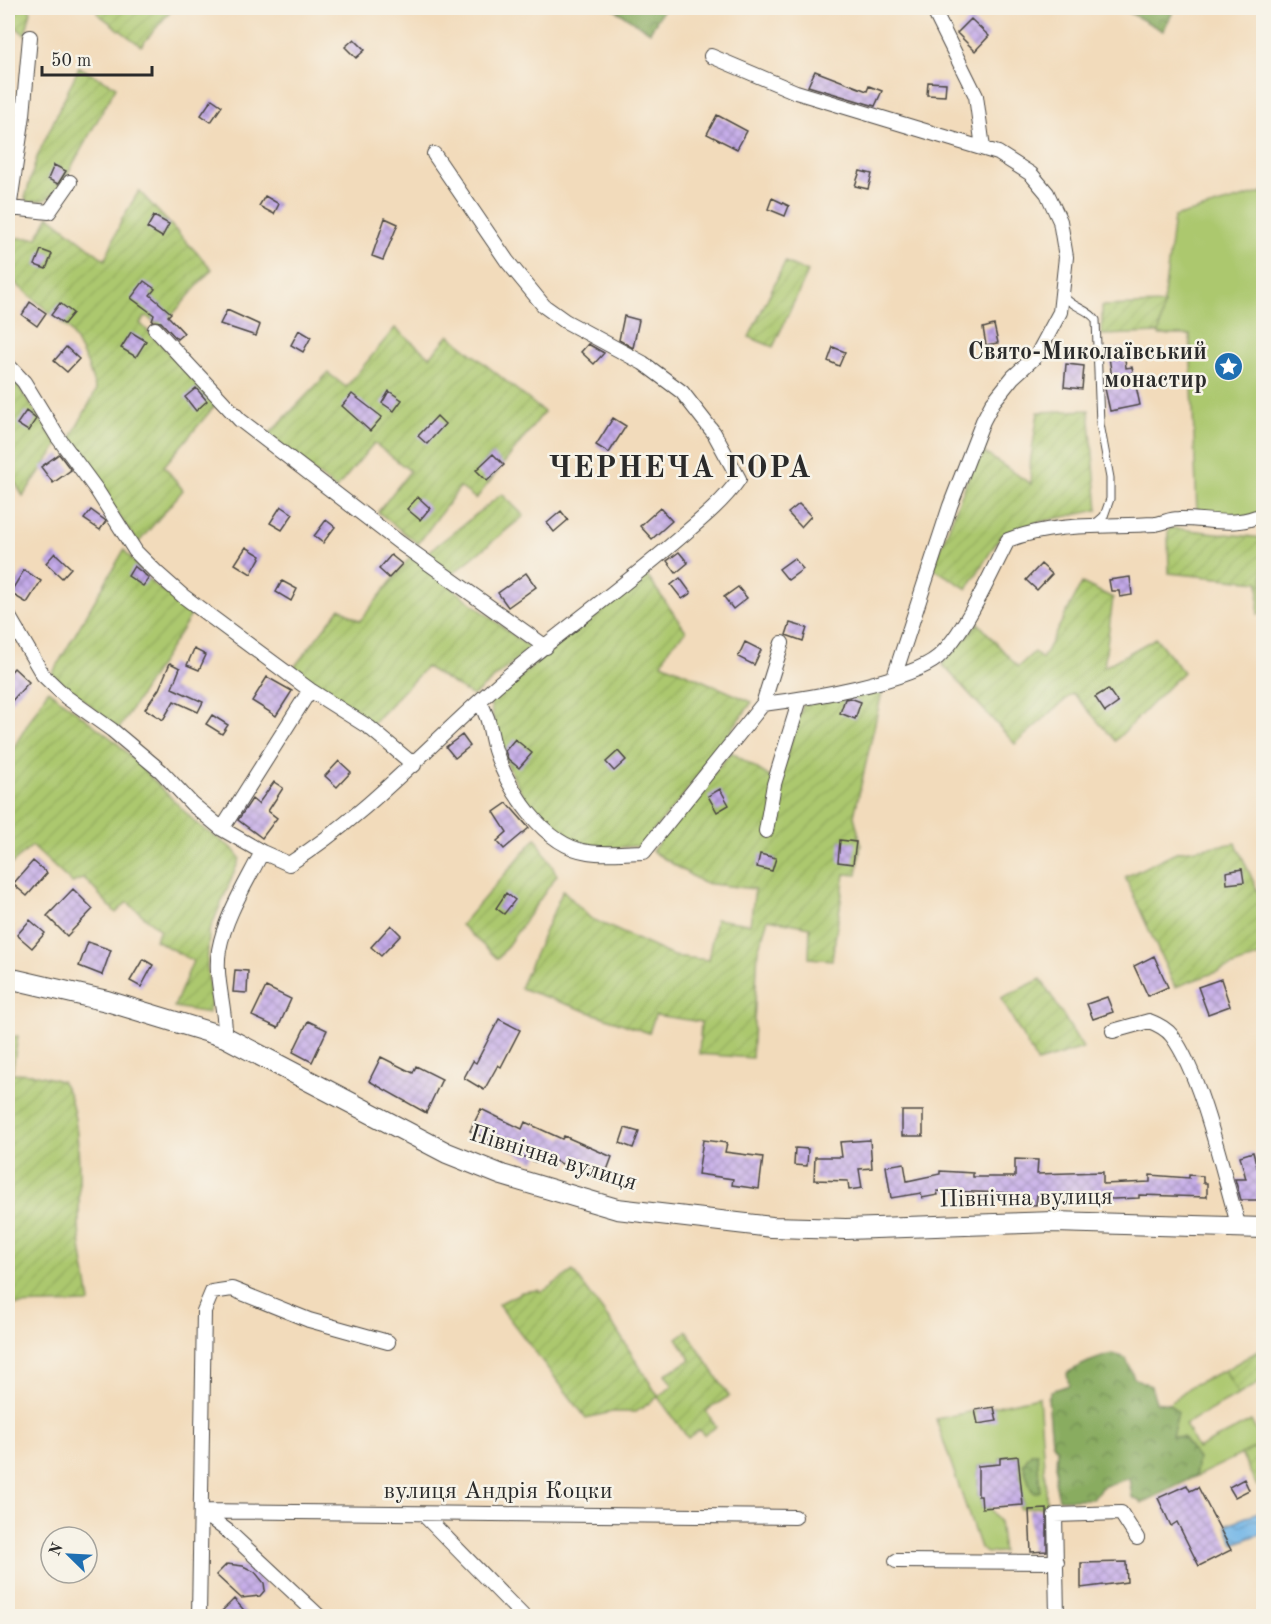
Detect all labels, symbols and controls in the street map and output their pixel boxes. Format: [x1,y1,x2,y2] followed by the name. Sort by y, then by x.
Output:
[42,39,152,77] scale bar
[51,52,91,70] text: 50 m
[968,341,1207,393] place label: Свято-Миколаївський монастир
[1212,351,1244,383] place icon: Свято-Миколаївський монастир
[548,454,812,484] district label: ЧЕРНЕЧА ГОРА
[466,1122,640,1196] street label: Північна вулиця
[939,1185,1113,1213] street label: Північна вулиця
[383,1480,613,1504] street label: вулиця Андрія Коцки
[39,1525,99,1585] north arrow
[47,1540,67,1559] text: N

